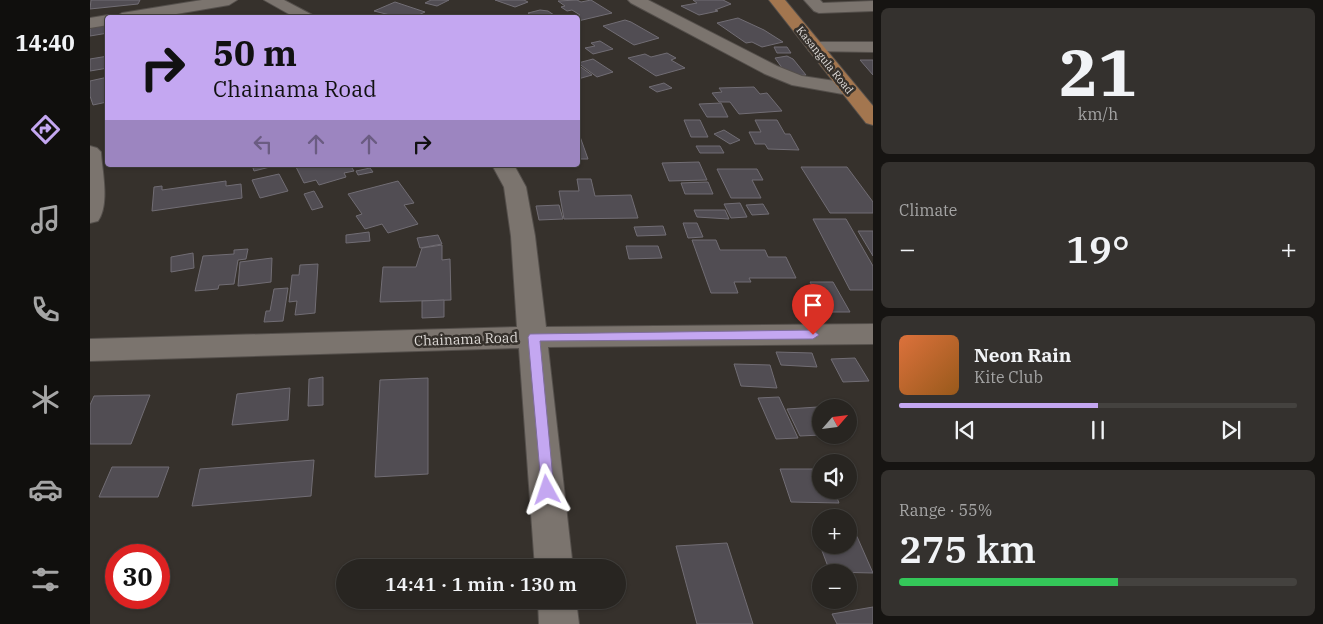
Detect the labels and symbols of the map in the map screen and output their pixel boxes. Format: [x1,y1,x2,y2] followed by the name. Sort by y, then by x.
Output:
[793,23,857,97] street label: Kasangula Road
[792,284,834,335] pin
[414,328,519,350] street label: Chainama Road
[812,399,858,444] north arrow
[520,463,572,515] position arrow
[105,544,170,609] speed limit sign: 30

